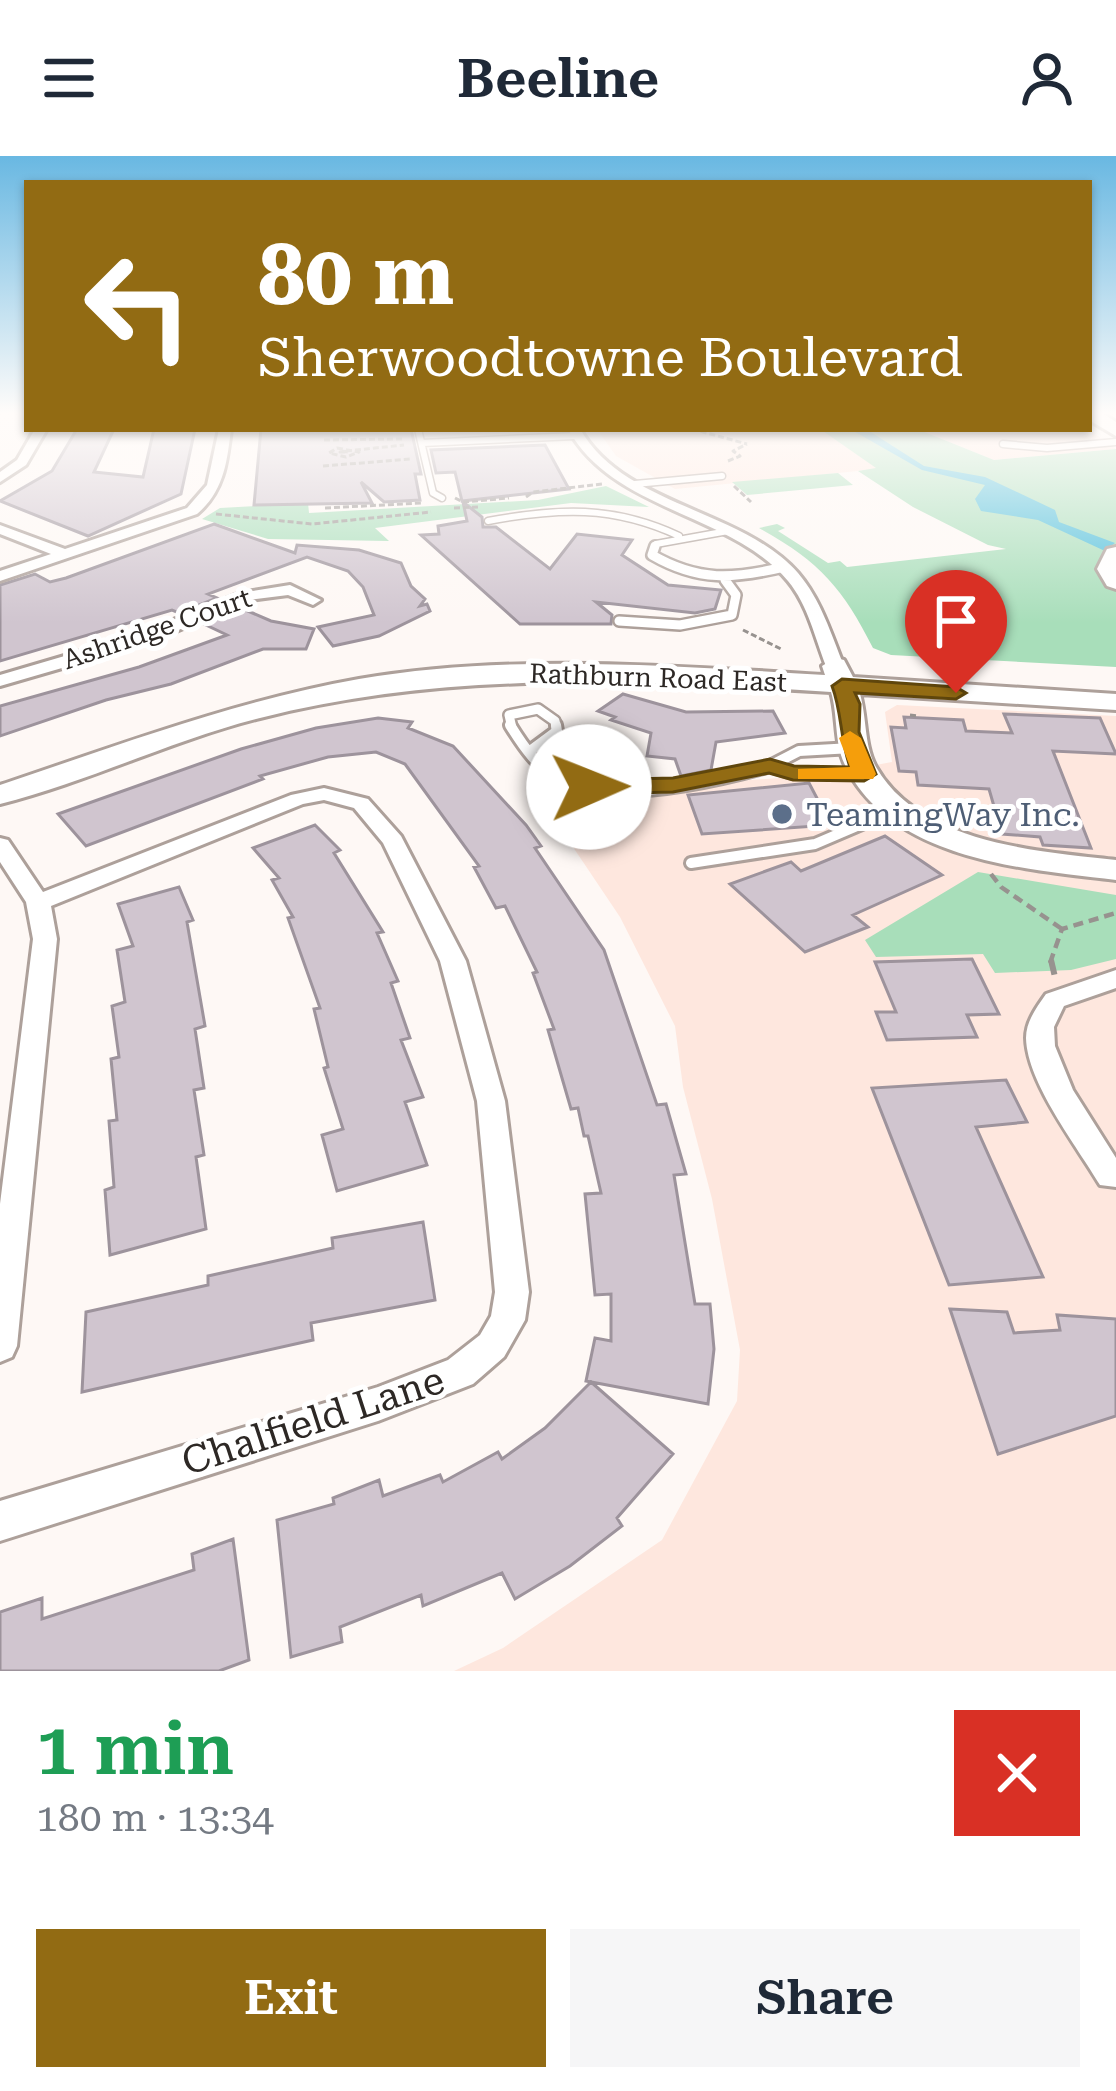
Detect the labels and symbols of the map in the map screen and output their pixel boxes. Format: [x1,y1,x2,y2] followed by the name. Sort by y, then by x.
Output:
[905,570,1007,693] pin
[59,582,255,676] street label: Ashridge Court
[529,658,787,698] street label: Rathburn Road East
[526,724,652,850] position arrow
[806,795,1080,834] place label: TeamingWay Inc.
[769,801,795,827] marker: TeamingWay Inc.
[176,1357,450,1485] street label: Chalfield Lane

